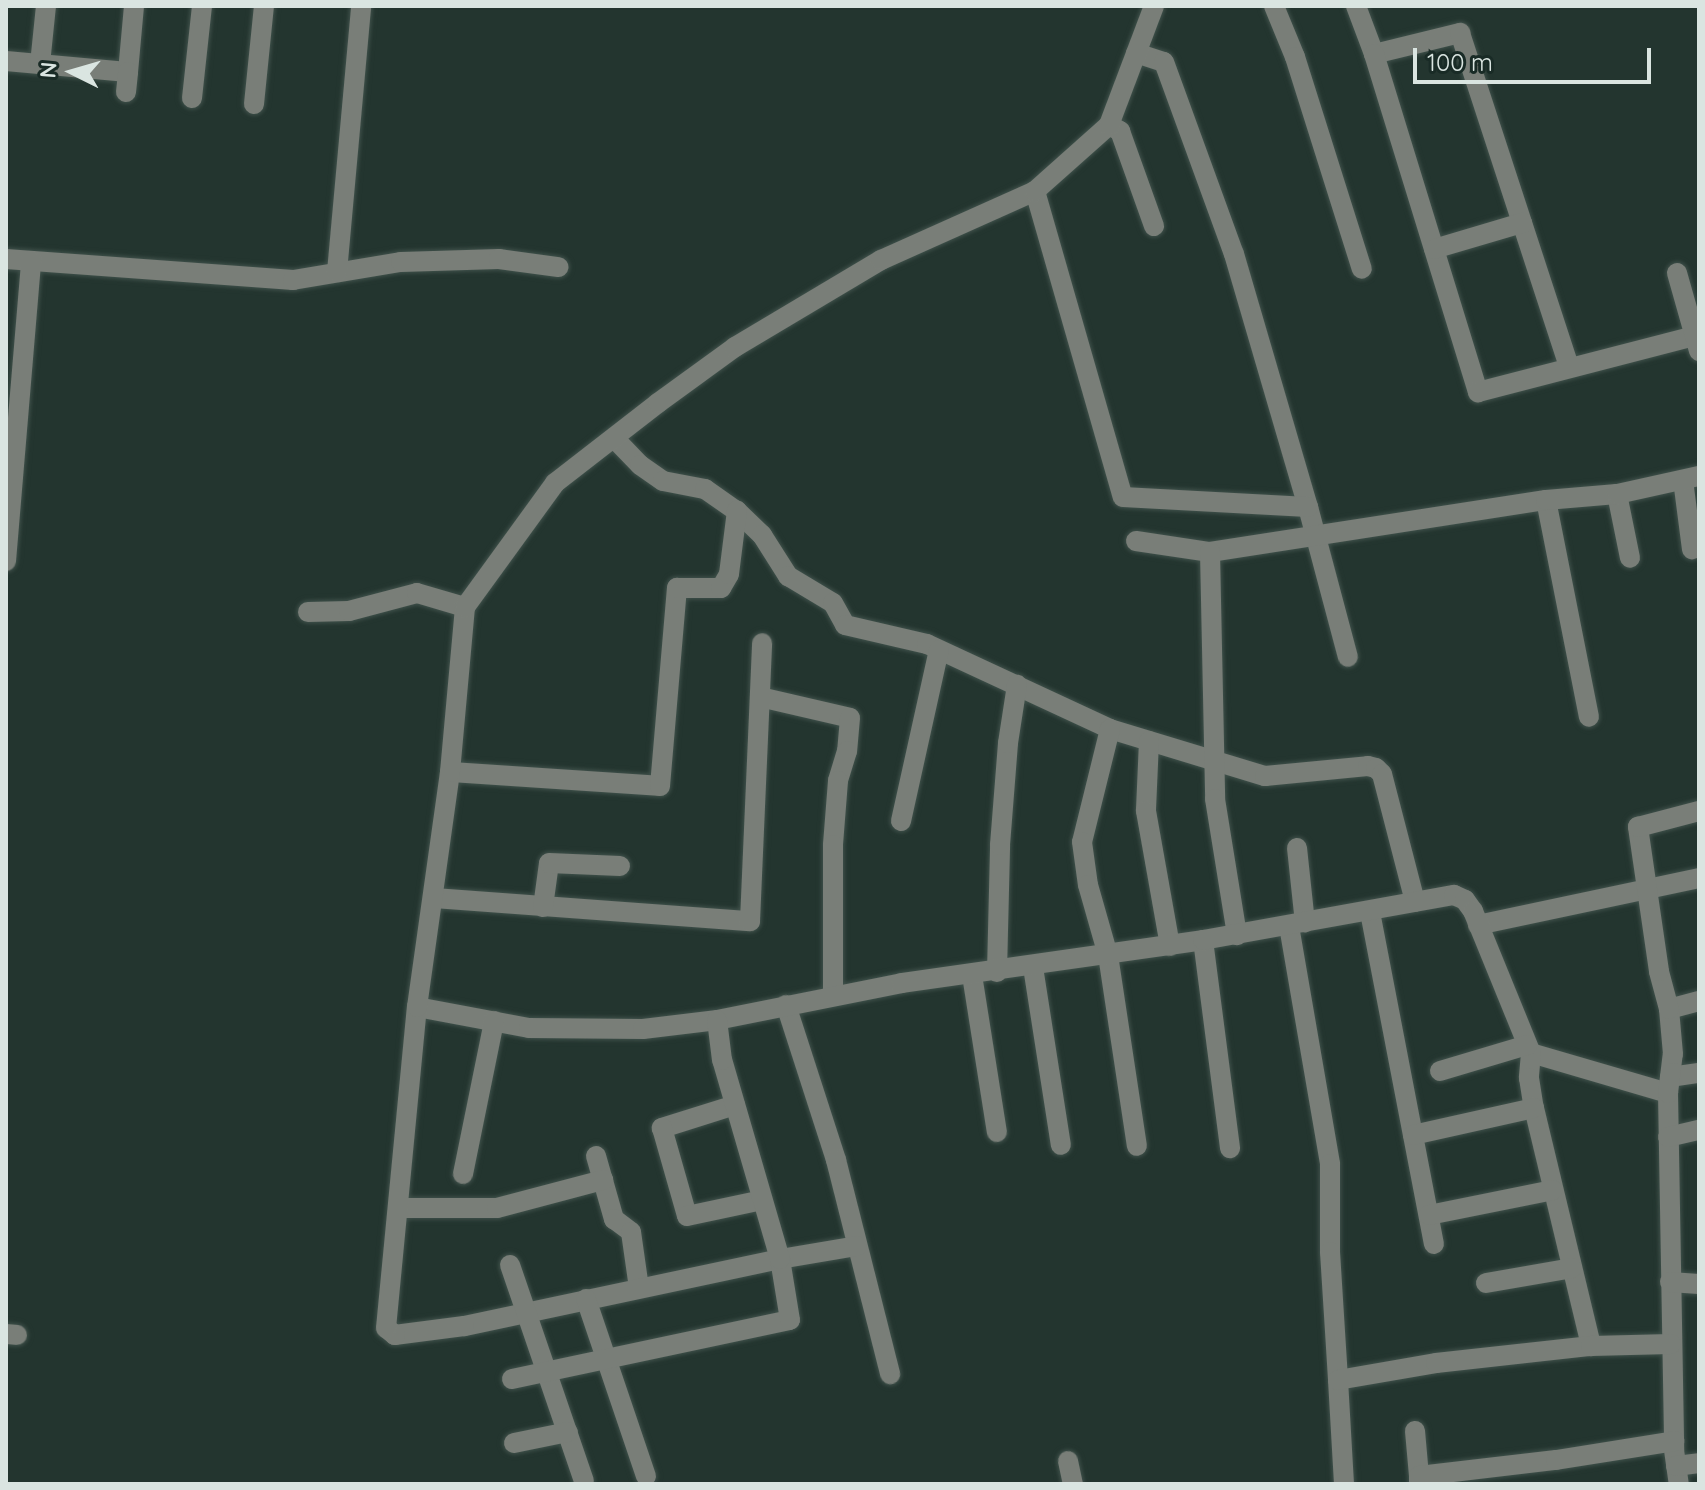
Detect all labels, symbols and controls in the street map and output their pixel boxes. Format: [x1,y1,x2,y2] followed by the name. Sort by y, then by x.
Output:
[32,32,112,112] north arrow
[1417,32,1655,82] scale bar
[1427,47,1493,77] text: 100 m
[33,61,63,79] text: N

